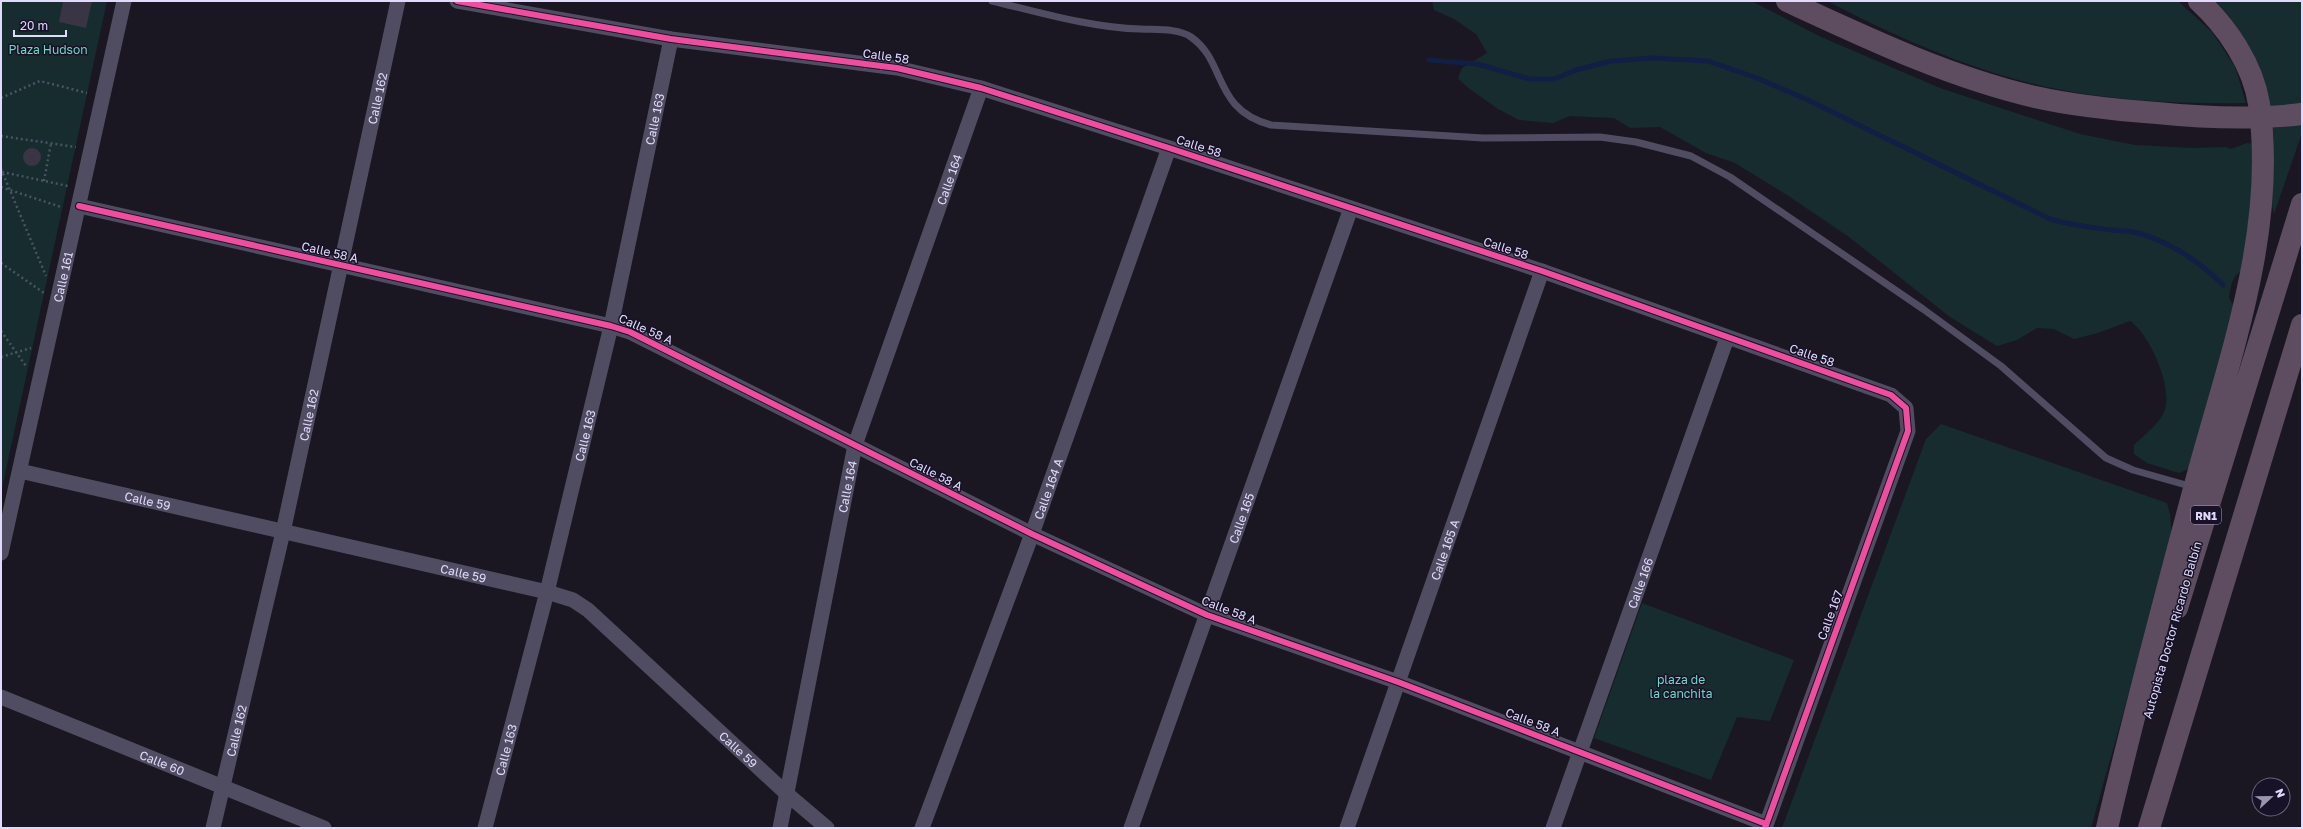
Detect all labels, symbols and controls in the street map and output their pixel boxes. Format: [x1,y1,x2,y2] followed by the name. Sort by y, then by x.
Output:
[14,12,66,38] scale bar
[20,18,48,33] text: 20 m
[8,42,88,57] park label: Plaza Hudson
[862,45,910,67] street label: Calle 58
[364,71,390,126] street label: Calle 162
[642,92,667,146] street label: Calle 163
[1174,132,1224,160] street label: Calle 58
[933,152,965,207] street label: Calle 164
[1481,234,1531,262] street label: Calle 58
[300,238,360,266] street label: Calle 58 A
[50,250,76,304] street label: Calle 161
[617,310,675,348] street label: Calle 58 A
[1787,340,1837,370] street label: Calle 58
[295,388,321,442] street label: Calle 162
[571,408,598,463] street label: Calle 163
[907,454,965,494] street label: Calle 58 A
[1030,456,1066,521] street label: Calle 164 A
[834,459,859,514] street label: Calle 164
[123,488,172,513] street label: Calle 59
[1225,491,1257,545] street label: Calle 165
[2191,506,2221,524] road number: RN1
[1427,517,1462,582] street label: Calle 165 A
[2139,540,2205,720] street label: Autopista Doctor Ricardo Balbín
[1624,556,1656,610] street label: Calle 166
[439,560,488,585] street label: Calle 59
[1814,588,1846,642] street label: Calle 167
[1199,593,1259,627] street label: Calle 58 A
[1649,672,1713,701] park label: plaza de la canchita
[223,703,249,758] street label: Calle 162
[1503,705,1563,739] street label: Calle 58 A
[492,722,520,777] street label: Calle 163
[716,728,761,771] street label: Calle 59
[138,747,187,778] street label: Calle 60
[2251,777,2291,817] north arrow
[2273,787,2288,799] text: N

